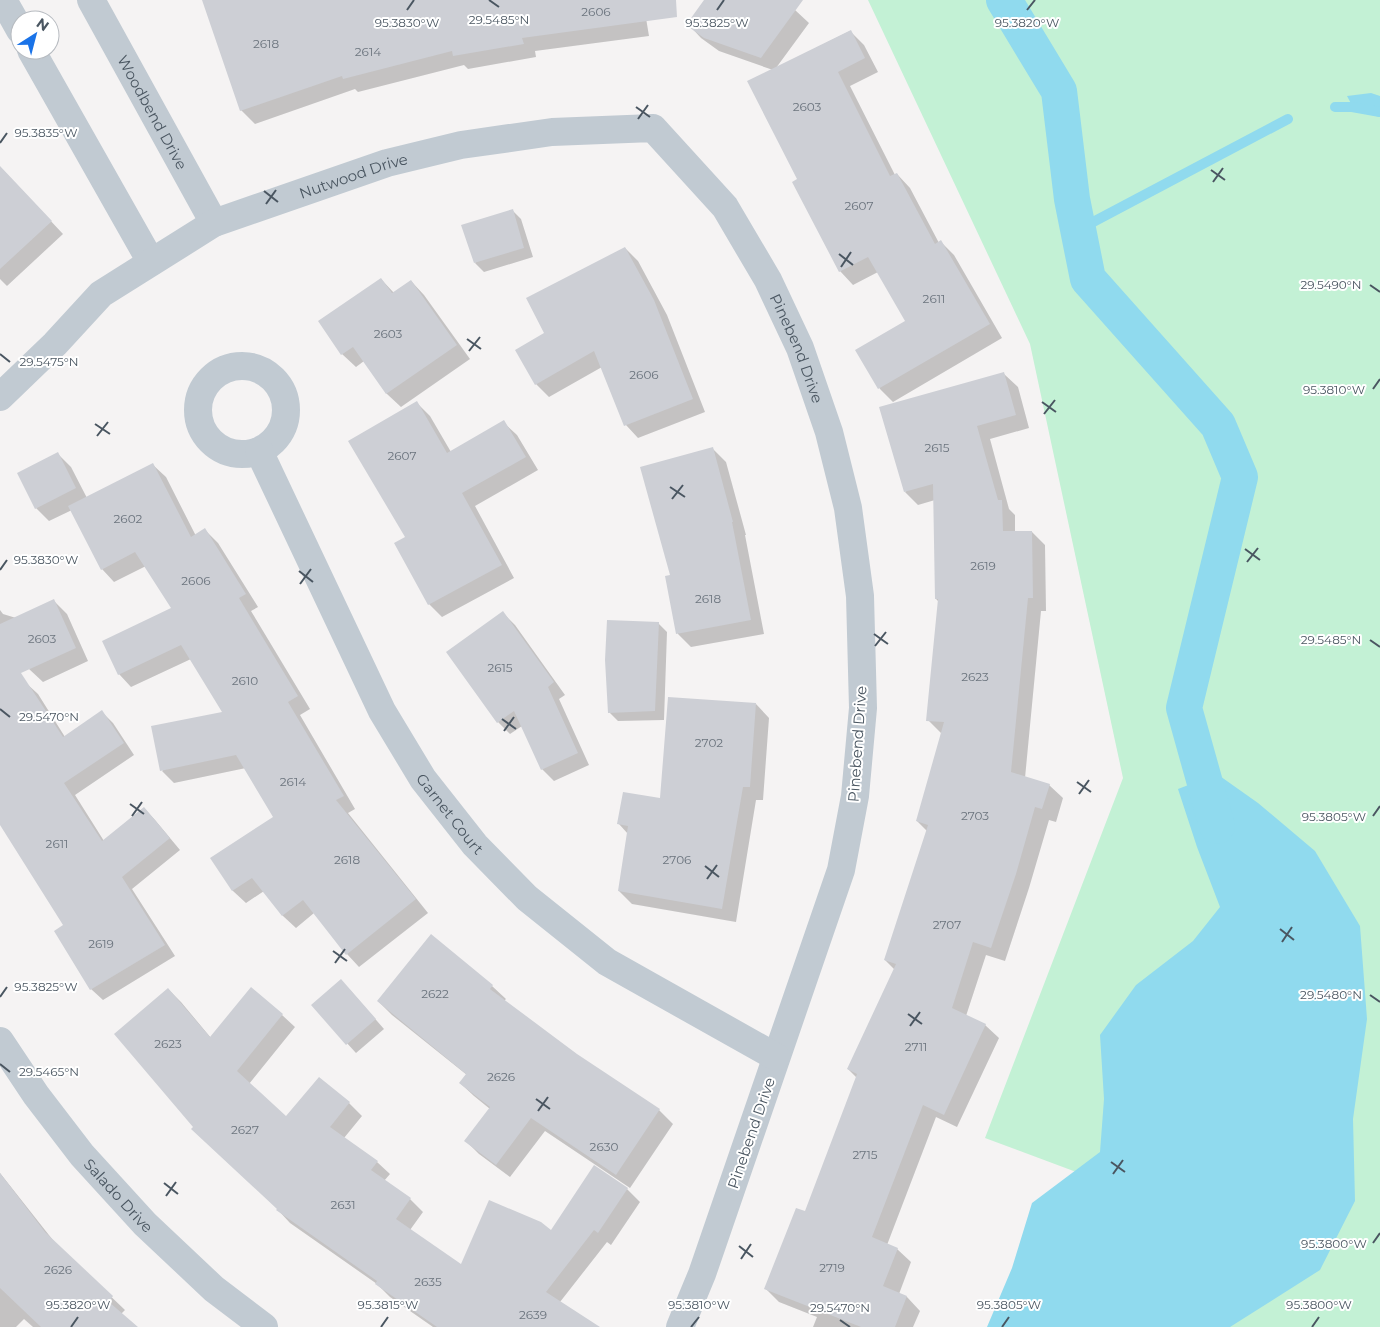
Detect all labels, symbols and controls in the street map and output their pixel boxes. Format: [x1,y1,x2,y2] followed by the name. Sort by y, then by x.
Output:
[581,4,611,19] house number: 2606
[10,10,60,60] north arrow
[469,12,529,27] text: 29.5485°N
[33,14,53,35] text: N
[375,15,439,30] text: 95.3830°W
[685,15,749,30] text: 95.3825°W
[995,15,1059,30] text: 95.3820°W
[253,36,279,51] house number: 2618
[355,44,381,59] house number: 2614
[114,52,192,173] street label: Woodbend Drive
[793,99,822,114] house number: 2603
[14,125,78,140] text: 95.3835°W
[296,149,409,202] street label: Nutwood Drive
[844,198,874,213] house number: 2607
[1300,277,1362,292] text: 29.5490°N
[766,290,828,406] street label: Pinebend Drive
[923,291,945,306] house number: 2611
[374,326,403,341] house number: 2603
[20,354,78,369] text: 29.5475°N
[629,367,659,382] house number: 2606
[1303,382,1365,397] text: 95.3810°W
[924,440,950,455] house number: 2615
[387,448,417,463] house number: 2607
[114,511,143,526] house number: 2602
[14,552,78,567] text: 95.3830°W
[970,558,996,573] house number: 2619
[181,573,211,588] house number: 2606
[695,591,721,606] house number: 2618
[28,631,57,646] house number: 2603
[1301,632,1361,647] text: 29.5485°N
[487,660,513,675] house number: 2615
[961,669,989,684] house number: 2623
[232,673,258,688] house number: 2610
[843,685,871,803] street label: Pinebend Drive
[19,709,79,724] text: 29.5470°N
[695,735,723,750] house number: 2702
[413,769,488,858] street label: Garnet Court
[280,774,306,789] house number: 2614
[961,808,989,823] house number: 2703
[1302,809,1366,824] text: 95.3805°W
[46,836,68,851] house number: 2611
[334,852,360,867] house number: 2618
[663,852,691,867] house number: 2706
[933,917,961,932] house number: 2707
[88,936,114,951] house number: 2619
[14,979,78,994] text: 95.3825°W
[421,986,449,1001] house number: 2622
[1300,987,1362,1002] text: 29.5480°N
[154,1036,182,1051] house number: 2623
[905,1039,927,1054] house number: 2711
[19,1064,79,1079] text: 29.5465°N
[487,1069,515,1084] house number: 2626
[723,1075,779,1191] street label: Pinebend Drive
[231,1122,259,1137] house number: 2627
[590,1139,618,1154] house number: 2630
[852,1147,878,1162] house number: 2715
[80,1154,157,1236] street label: Salado Drive
[330,1197,356,1212] house number: 2631
[1301,1236,1367,1251] text: 95.3800°W
[819,1260,845,1275] house number: 2719
[44,1262,72,1277] house number: 2626
[414,1274,442,1289] house number: 2635
[46,1297,110,1312] text: 95.3820°W
[358,1297,418,1312] text: 95.3815°W
[668,1297,730,1312] text: 95.3810°W
[977,1297,1041,1312] text: 95.3805°W
[1286,1297,1352,1312] text: 95.3800°W
[810,1300,870,1315] text: 29.5470°N
[519,1307,547,1322] house number: 2639

